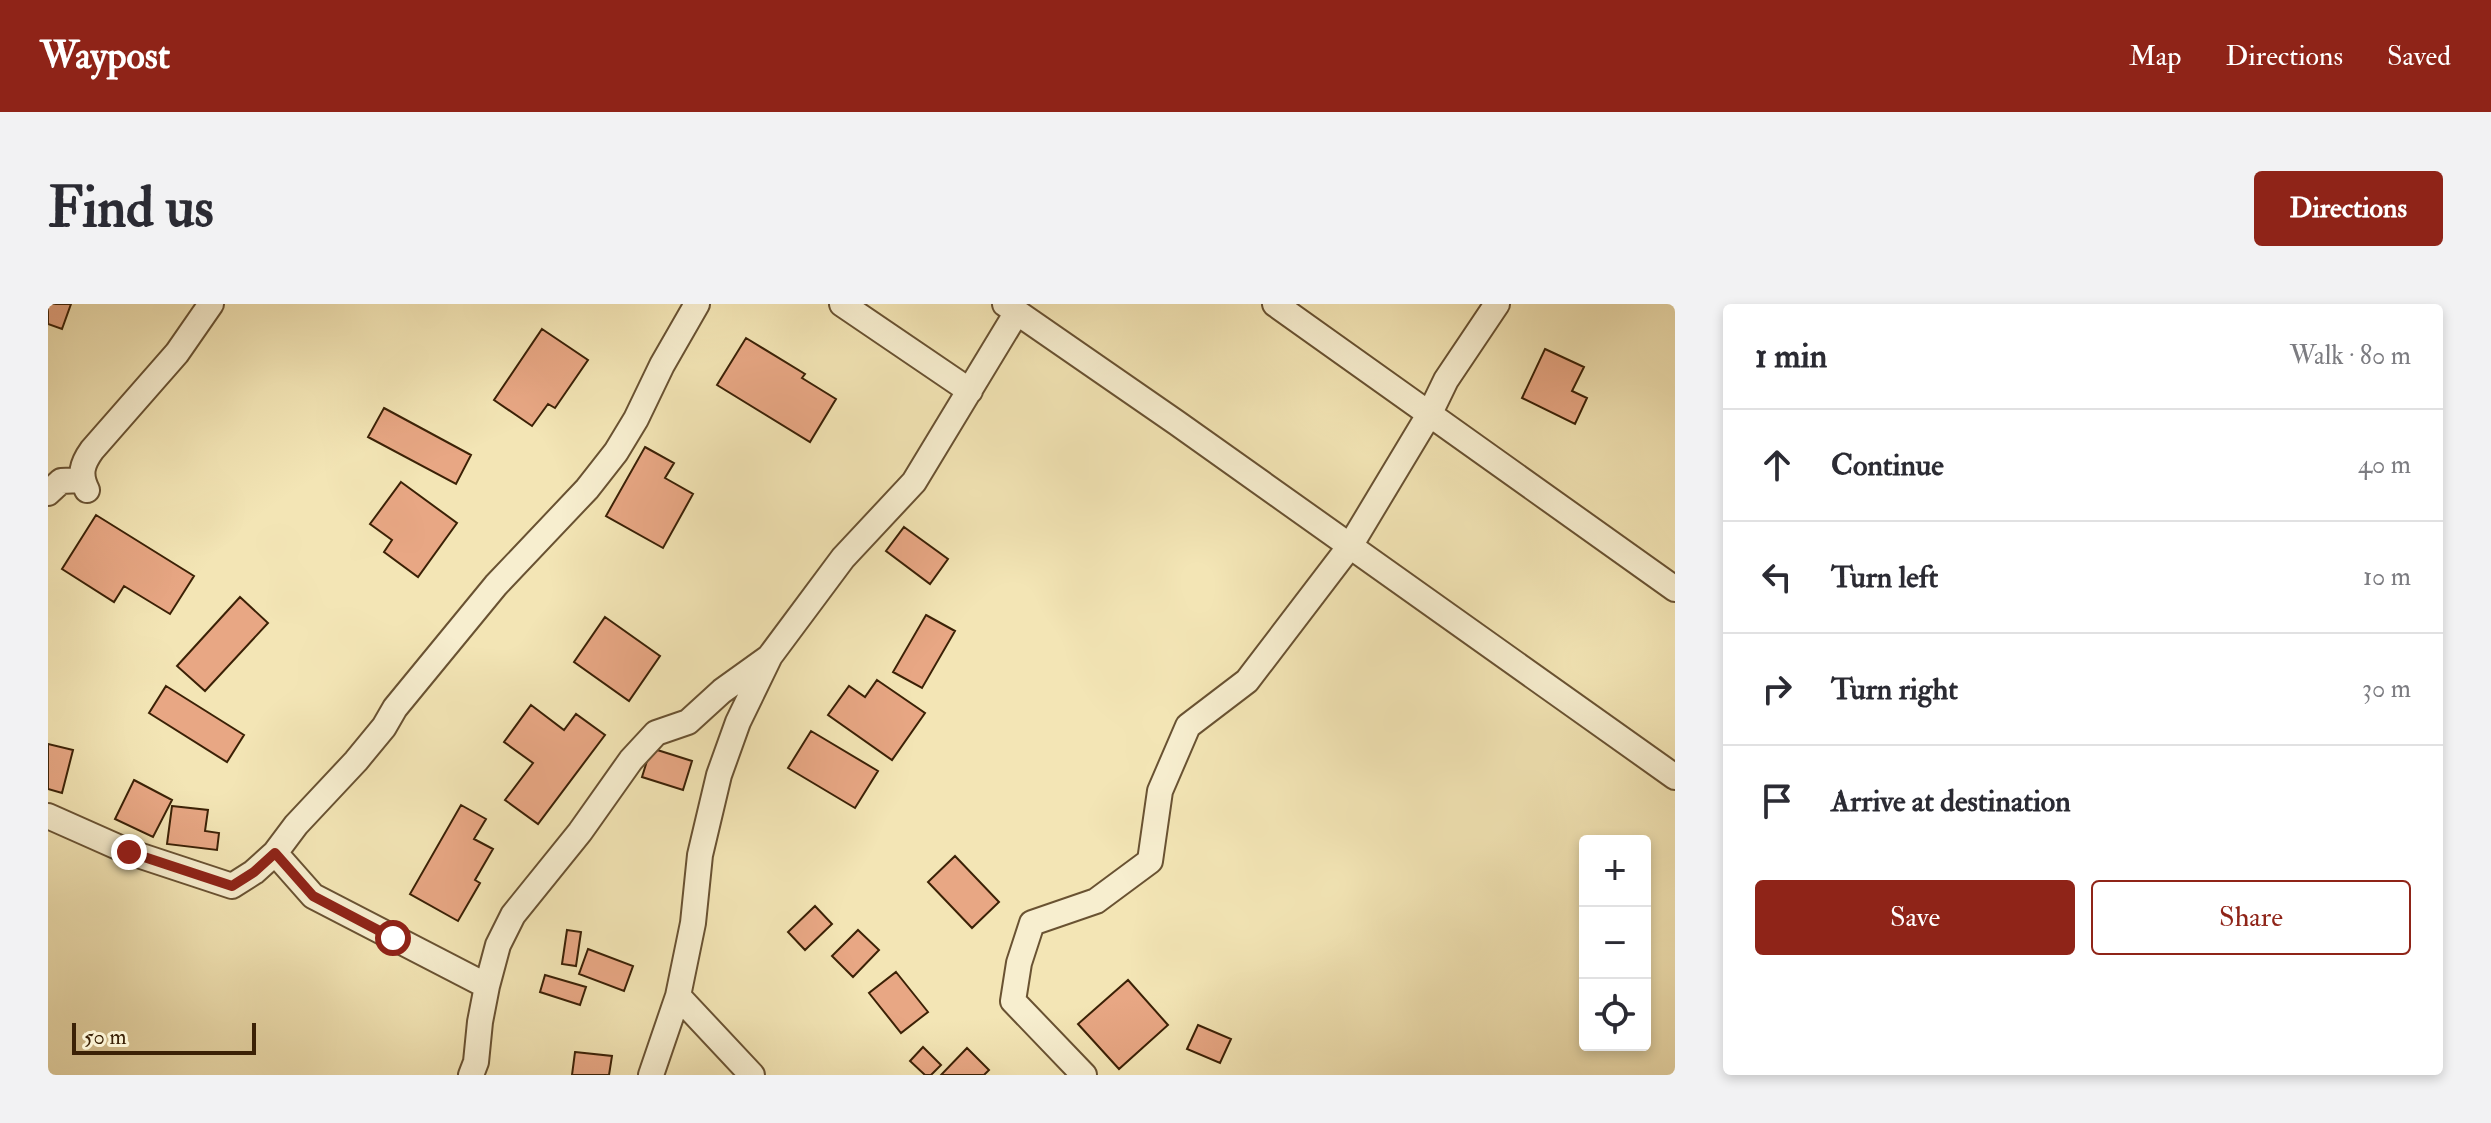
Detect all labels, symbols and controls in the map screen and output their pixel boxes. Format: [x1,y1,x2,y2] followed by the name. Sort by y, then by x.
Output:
[40,32,170,80] text: Waypost
[2129,39,2182,74] text: Map
[2226,39,2343,74] text: Directions
[2387,39,2451,74] text: Saved
[2254,171,2443,246] button: Directions
[48,173,214,244] text: Find us
[1755,335,1827,378] text: 1 min
[2290,340,2411,372] text: Walk · 80 m
[1755,443,1799,487] icon: ahead
[1831,447,1944,484] text: Continue
[2358,449,2411,481] text: 40 m
[1755,555,1799,599] icon: left
[1831,559,1938,596] text: Turn left
[2363,561,2411,593] text: 10 m
[1755,667,1799,711] icon: right
[1831,671,1958,708] text: Turn right
[2362,673,2411,705] text: 30 m
[1755,779,1799,823] icon: arrive
[1831,783,2071,820] text: Arrive at destination
[111,834,147,870] route end
[1579,835,1651,1051] map controls
[1579,835,1651,907] button: +
[1755,880,2075,955] button: Save
[2091,880,2411,955] button: Share
[1579,907,1651,979] button: −
[375,920,411,956] route start
[1579,979,1651,1051] button: locate
[72,1019,256,1055] scale bar
[84,1023,126,1051] text: 50 m

